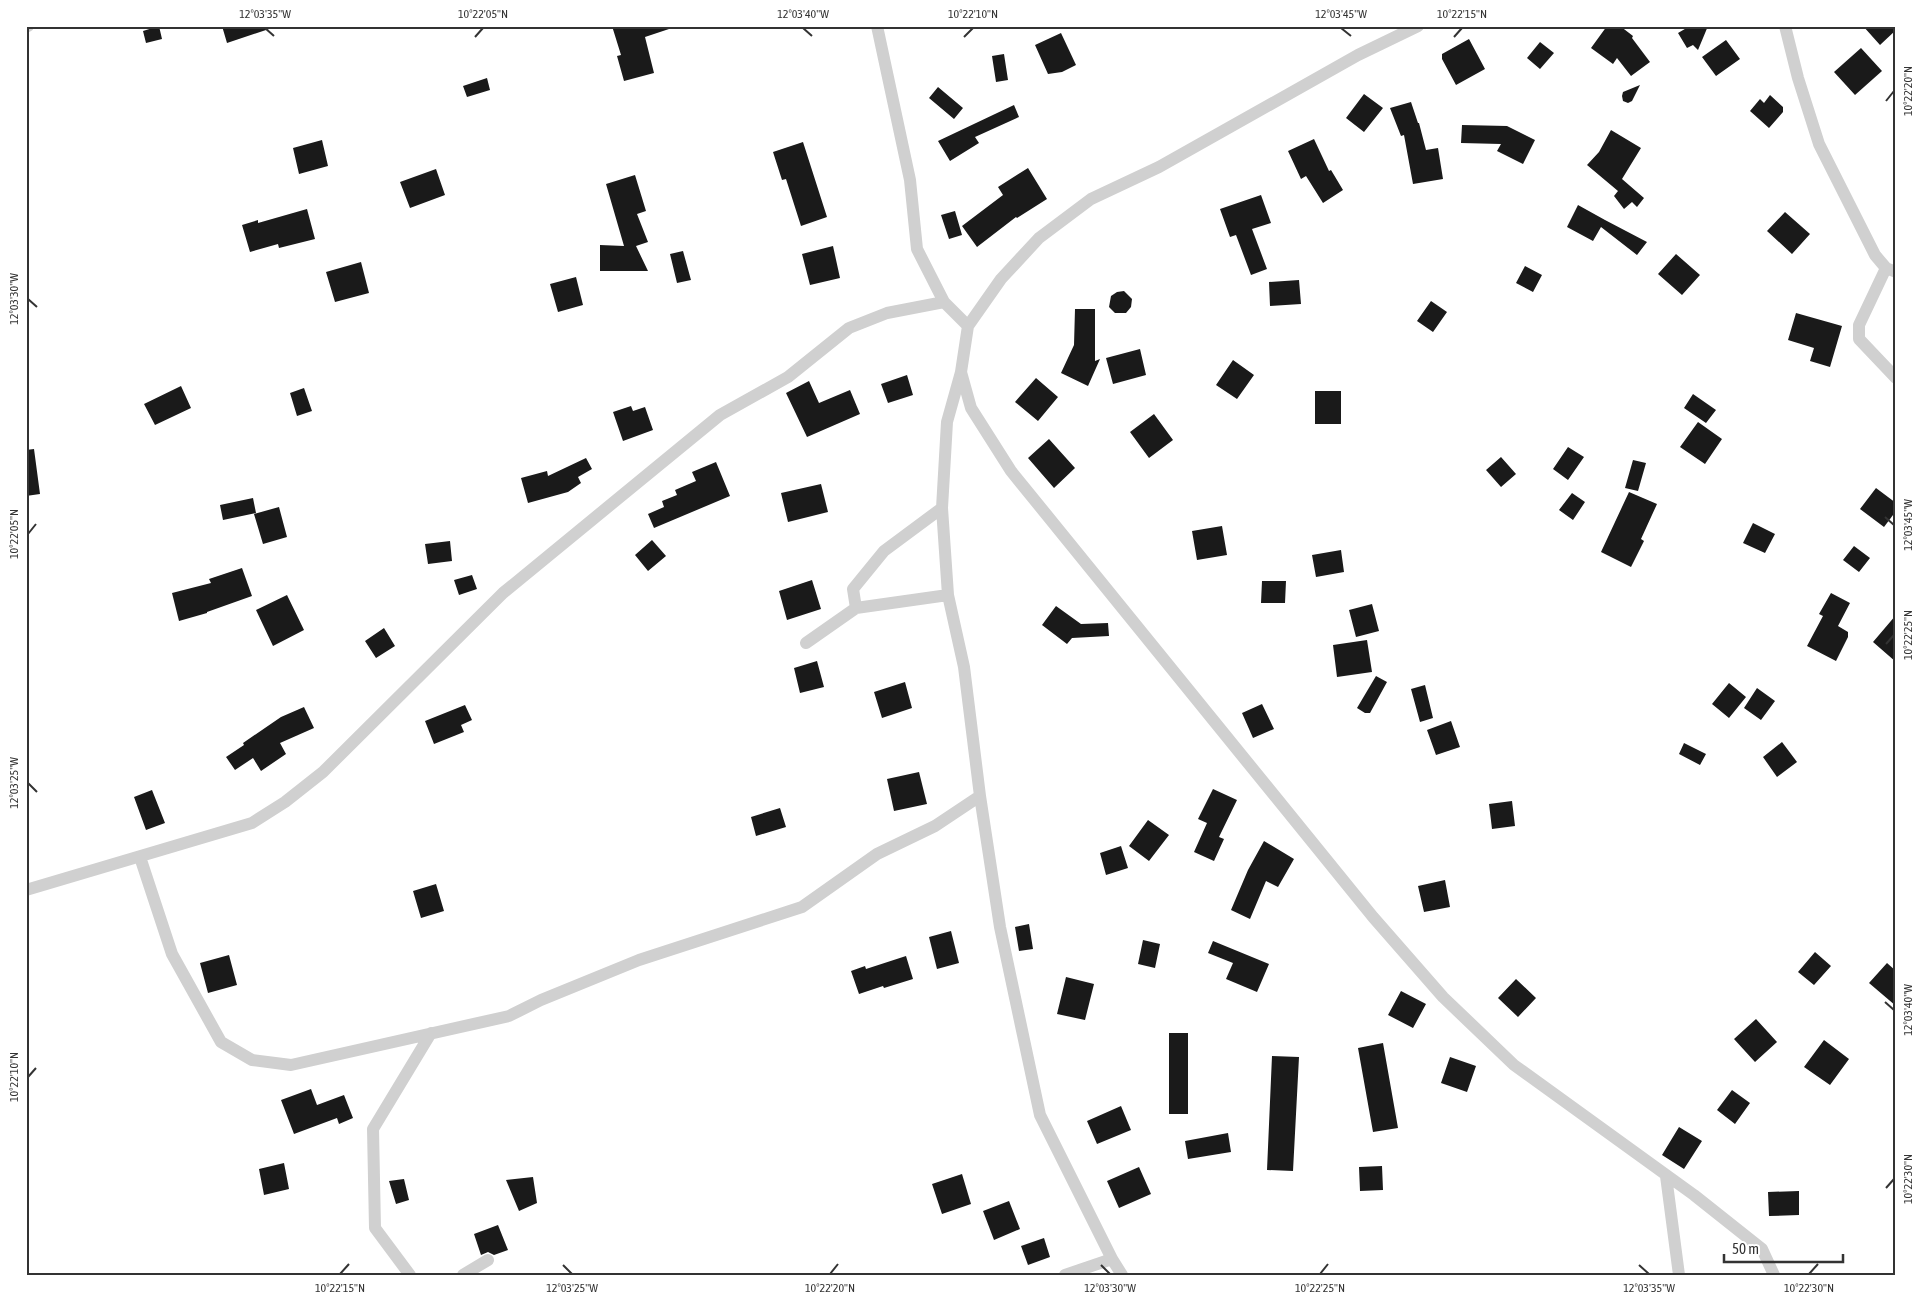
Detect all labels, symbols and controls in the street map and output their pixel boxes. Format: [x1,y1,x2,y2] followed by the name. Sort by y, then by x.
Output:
[239,7,291,21] text: 12°03'35"W
[458,7,508,21] text: 10°22'05"N
[777,7,829,21] text: 12°03'40"W
[948,7,998,21] text: 10°22'10"N
[1315,7,1367,21] text: 12°03'45"W
[1437,7,1487,21] text: 10°22'15"N
[1901,66,1915,116] text: 10°22'20"N
[7,273,21,325] text: 12°03'30"W
[1901,499,1915,551] text: 12°03'45"W
[7,509,21,559] text: 10°22'05"N
[1901,610,1915,660] text: 10°22'25"N
[7,757,21,809] text: 12°03'25"W
[1901,984,1915,1036] text: 12°03'40"W
[7,1052,21,1102] text: 10°22'10"N
[1901,1154,1915,1204] text: 10°22'30"N
[1724,1231,1843,1263] scale bar
[1732,1240,1759,1257] text: 50 m
[315,1281,365,1295] text: 10°22'15"N
[546,1281,598,1295] text: 12°03'25"W
[805,1281,855,1295] text: 10°22'20"N
[1084,1281,1136,1295] text: 12°03'30"W
[1295,1281,1345,1295] text: 10°22'25"N
[1623,1281,1675,1295] text: 12°03'35"W
[1784,1281,1834,1295] text: 10°22'30"N

